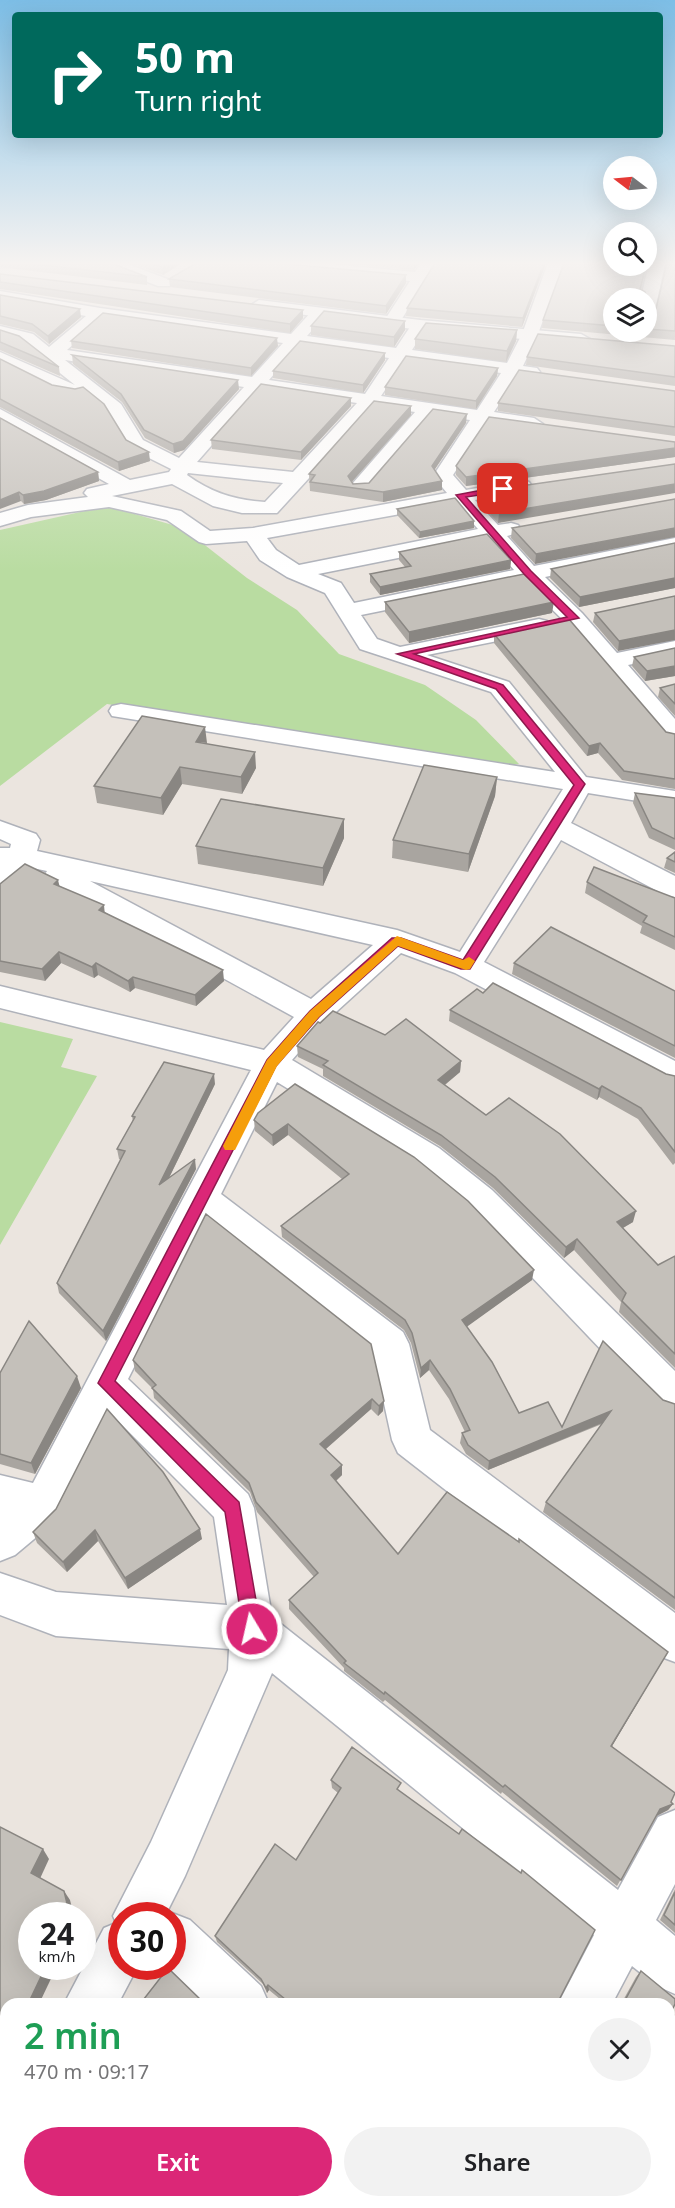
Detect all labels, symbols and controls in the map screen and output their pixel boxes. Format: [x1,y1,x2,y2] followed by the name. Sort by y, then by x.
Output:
[135,28,235,85] text: 50 m
[36,36,114,114] icon: right
[135,82,261,119] text: Turn right
[603,156,657,210] north arrow
[603,156,657,342] map controls
[603,222,657,276] button: search
[603,288,657,342] button: layers
[477,463,528,514] pin
[486,472,519,505] icon: arrive
[220,1597,284,1661] position arrow
[108,1902,186,1980] speed limit sign: 30
[40,1913,74,1954] text: 24
[39,1946,75,1966] text: km/h
[24,2011,122,2060] text: 2 min
[588,2018,651,2081] button: close
[24,2058,149,2085] text: 470 m · 09:17
[24,2127,332,2196] button: Exit
[344,2127,651,2196] button: Share

